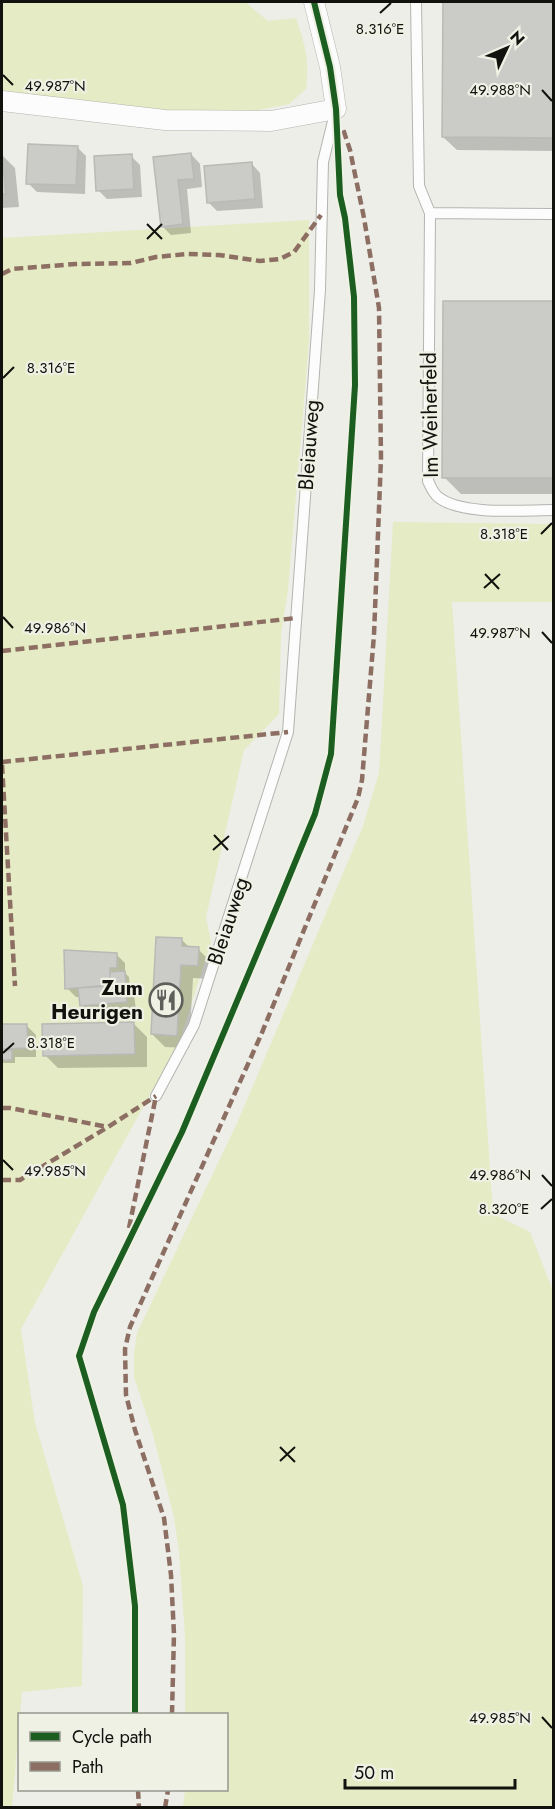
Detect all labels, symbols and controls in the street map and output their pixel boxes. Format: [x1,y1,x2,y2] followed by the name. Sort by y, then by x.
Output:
[356,18,404,40] text: 8.316°E
[477,18,537,78] north arrow
[505,25,530,50] text: N
[24,75,86,97] text: 49.987°N
[469,79,531,101] text: 49.988°N
[414,352,446,478] street label: Im Weiherfeld
[27,357,75,379] text: 8.316°E
[291,399,327,491] street label: Bleiauweg
[480,523,528,545] text: 8.318°E
[24,617,86,639] text: 49.986°N
[469,622,531,644] text: 49.987°N
[200,873,256,969] street label: Bleiauweg
[51,973,143,1027] place label: Zum Heurigen
[148,982,184,1018] restaurant icon: Zum Heurigen
[27,1032,75,1054] text: 8.318°E
[24,1160,86,1182] text: 49.985°N
[469,1164,531,1186] text: 49.986°N
[479,1198,529,1220] text: 8.320°E
[469,1707,531,1729] text: 49.985°N
[18,1713,228,1791] legend
[72,1724,152,1750] text: Cycle path
[345,1752,514,1790] scale bar
[72,1754,104,1780] text: Path
[354,1760,394,1786] text: 50 m

